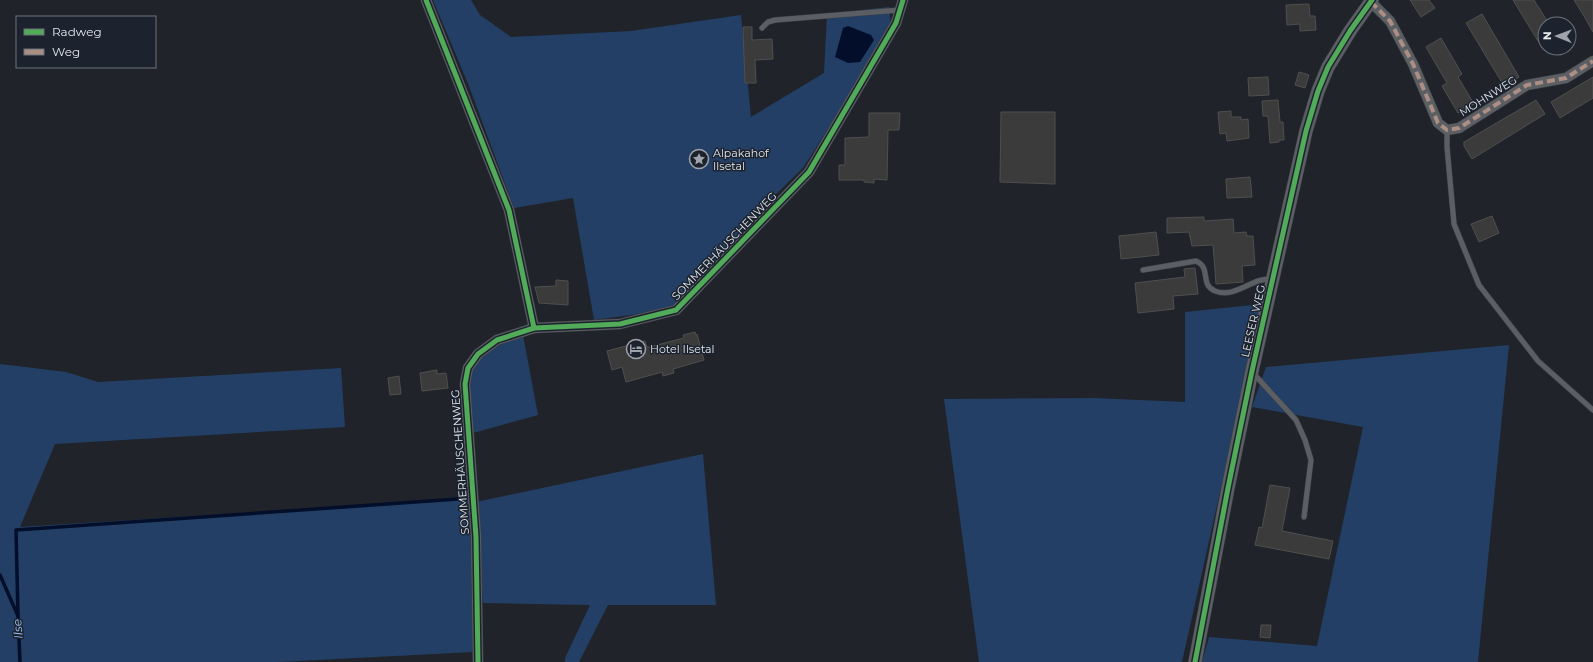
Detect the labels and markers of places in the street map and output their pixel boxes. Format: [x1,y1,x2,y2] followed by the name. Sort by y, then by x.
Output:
[713,146,770,173] place label: Alpakahof Ilsetal
[688,148,710,170] place icon: Alpakahof Ilsetal
[625,338,647,360] hotel icon: Hotel Ilsetal
[650,342,715,356] place label: Hotel Ilsetal

